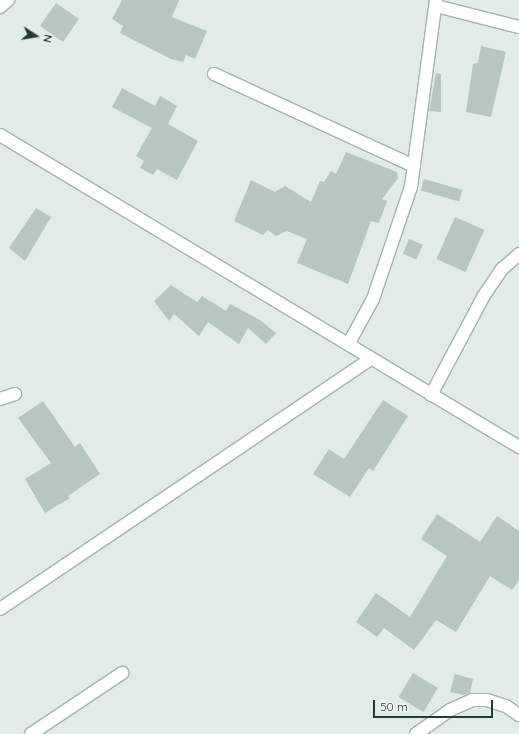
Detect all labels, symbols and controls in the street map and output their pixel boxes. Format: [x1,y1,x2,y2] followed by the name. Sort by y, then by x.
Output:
[16,16,56,56] north arrow
[40,33,55,44] text: N
[375,692,495,718] scale bar
[380,699,408,714] text: 50 m

